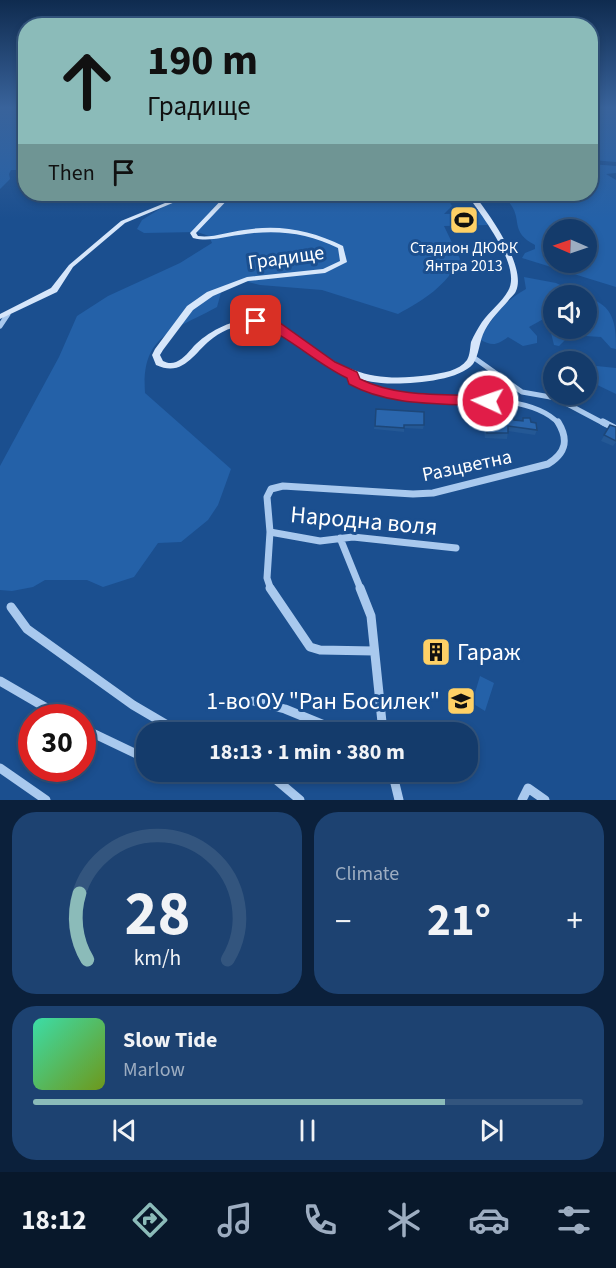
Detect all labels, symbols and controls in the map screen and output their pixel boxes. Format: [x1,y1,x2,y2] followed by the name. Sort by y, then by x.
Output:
[147,31,258,91] text: 190 m
[48,42,126,120] icon: ahead
[147,87,251,126] text: Градище
[107,156,140,189] icon: arrive
[48,157,95,189] text: Then
[448,204,480,236] sports icon: Стадион ДЮФК Янтра 2013
[543,219,597,273] north arrow
[543,219,597,405] map controls
[410,237,519,277] place label: Стадион ДЮФК Янтра 2013
[246,239,326,277] street label: Градище
[543,285,597,339] button: sound
[230,295,281,346] pin
[239,304,272,337] icon: arrive
[543,351,597,405] button: search
[456,369,520,433] position arrow
[419,443,515,489] street label: Разцветна
[289,497,439,545] street label: Народна воля
[457,635,521,670] place label: Гараж
[420,636,452,668] building icon: Гараж
[206,684,440,719] place label: 1-во ОУ "Ран Босилек"
[445,685,477,717] school or university icon: 1-во ОУ "Ран Босилек"
[18,704,96,782] speed limit sign: 30
[209,736,405,768] text: 18:13 · 1 min · 380 m
[335,860,399,888] text: Climate
[124,870,190,959] text: 28
[427,889,491,953] text: 21°
[335,898,351,945] text: −
[567,898,583,945] text: +
[133,943,181,974] text: km/h
[123,1024,217,1056] text: Slow Tide
[123,1056,185,1084] text: Marlow
[108,1114,141,1147] icon: previous
[291,1114,324,1147] icon: pause
[475,1114,508,1147] icon: next
[129,1199,171,1241] icon: directions
[214,1199,256,1241] icon: music
[299,1199,341,1241] icon: phone
[383,1199,425,1241] icon: climate
[468,1199,510,1241] icon: car
[553,1199,595,1241] icon: filters
[21,1201,86,1240] text: 18:12

